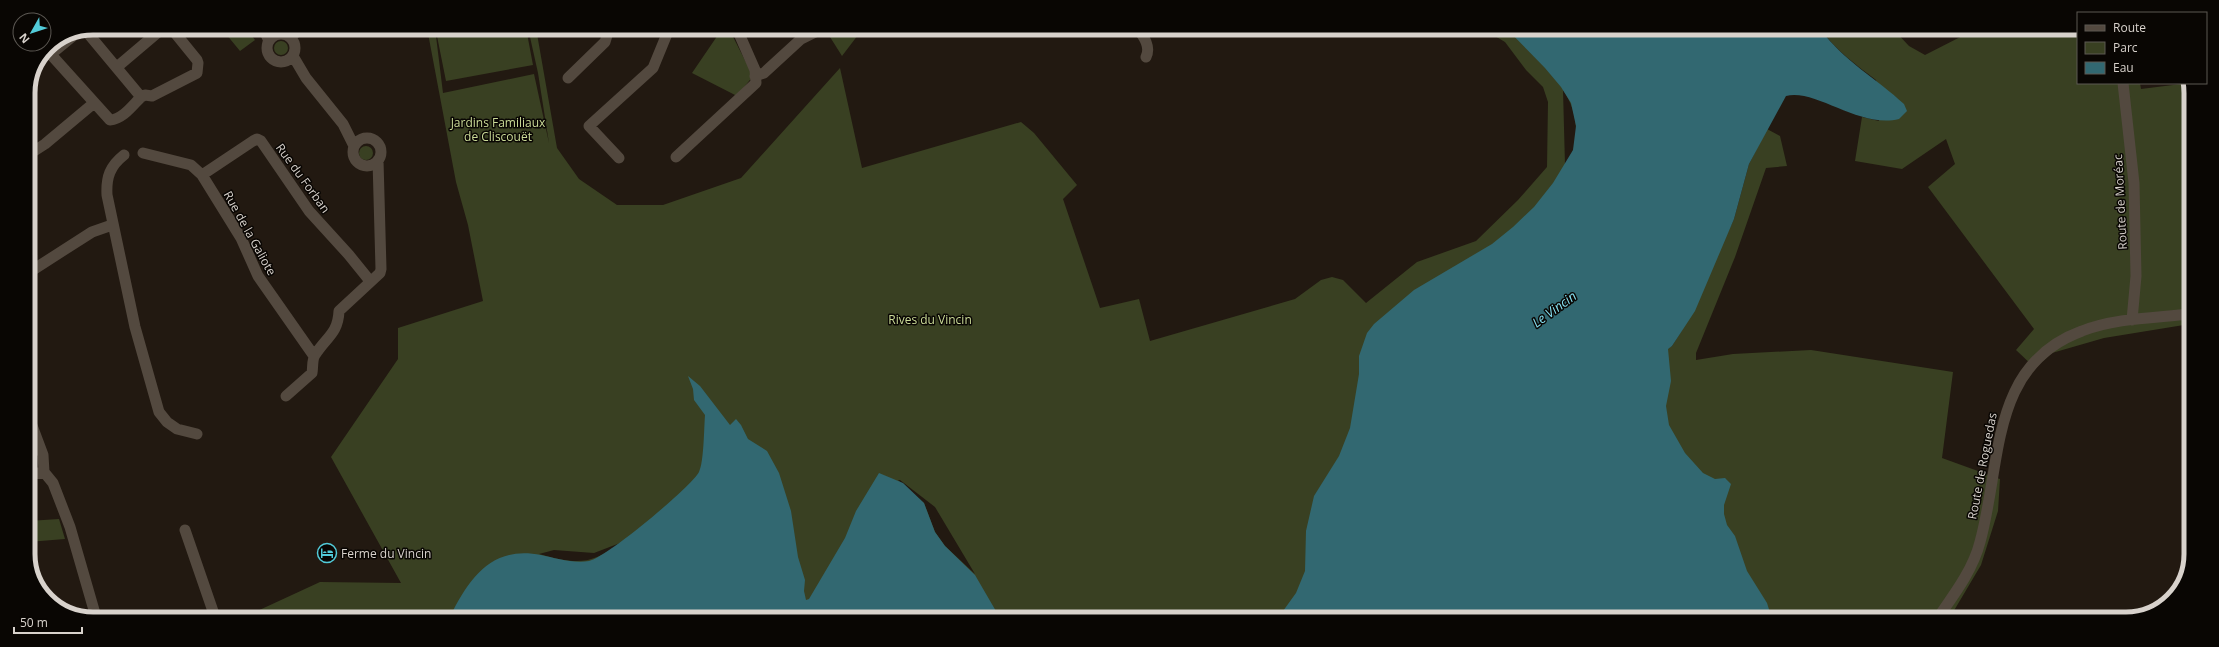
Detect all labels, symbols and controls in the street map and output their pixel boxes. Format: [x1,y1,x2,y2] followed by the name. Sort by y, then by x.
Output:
[12,12,52,52] north arrow
[2077,12,2207,84] legend
[2113,19,2146,36] text: Route
[15,30,32,47] text: N
[2113,39,2138,56] text: Parc
[2113,59,2134,76] text: Eau
[450,114,546,145] park label: Jardins Familiaux de Cliscouët
[272,140,334,216] street label: Rue du Forban
[2109,154,2131,250] street label: Route de Moréac
[220,188,280,279] street label: Rue de la Galiote
[1528,287,1580,331] water label: Le Vincin
[888,311,972,328] park label: Rives du Vincin
[1963,411,2001,521] street label: Route de Roguedas
[316,542,338,564] hotel icon: Ferme du Vincin
[341,545,431,562] place label: Ferme du Vincin
[14,609,82,635] scale bar
[20,614,48,631] text: 50 m

